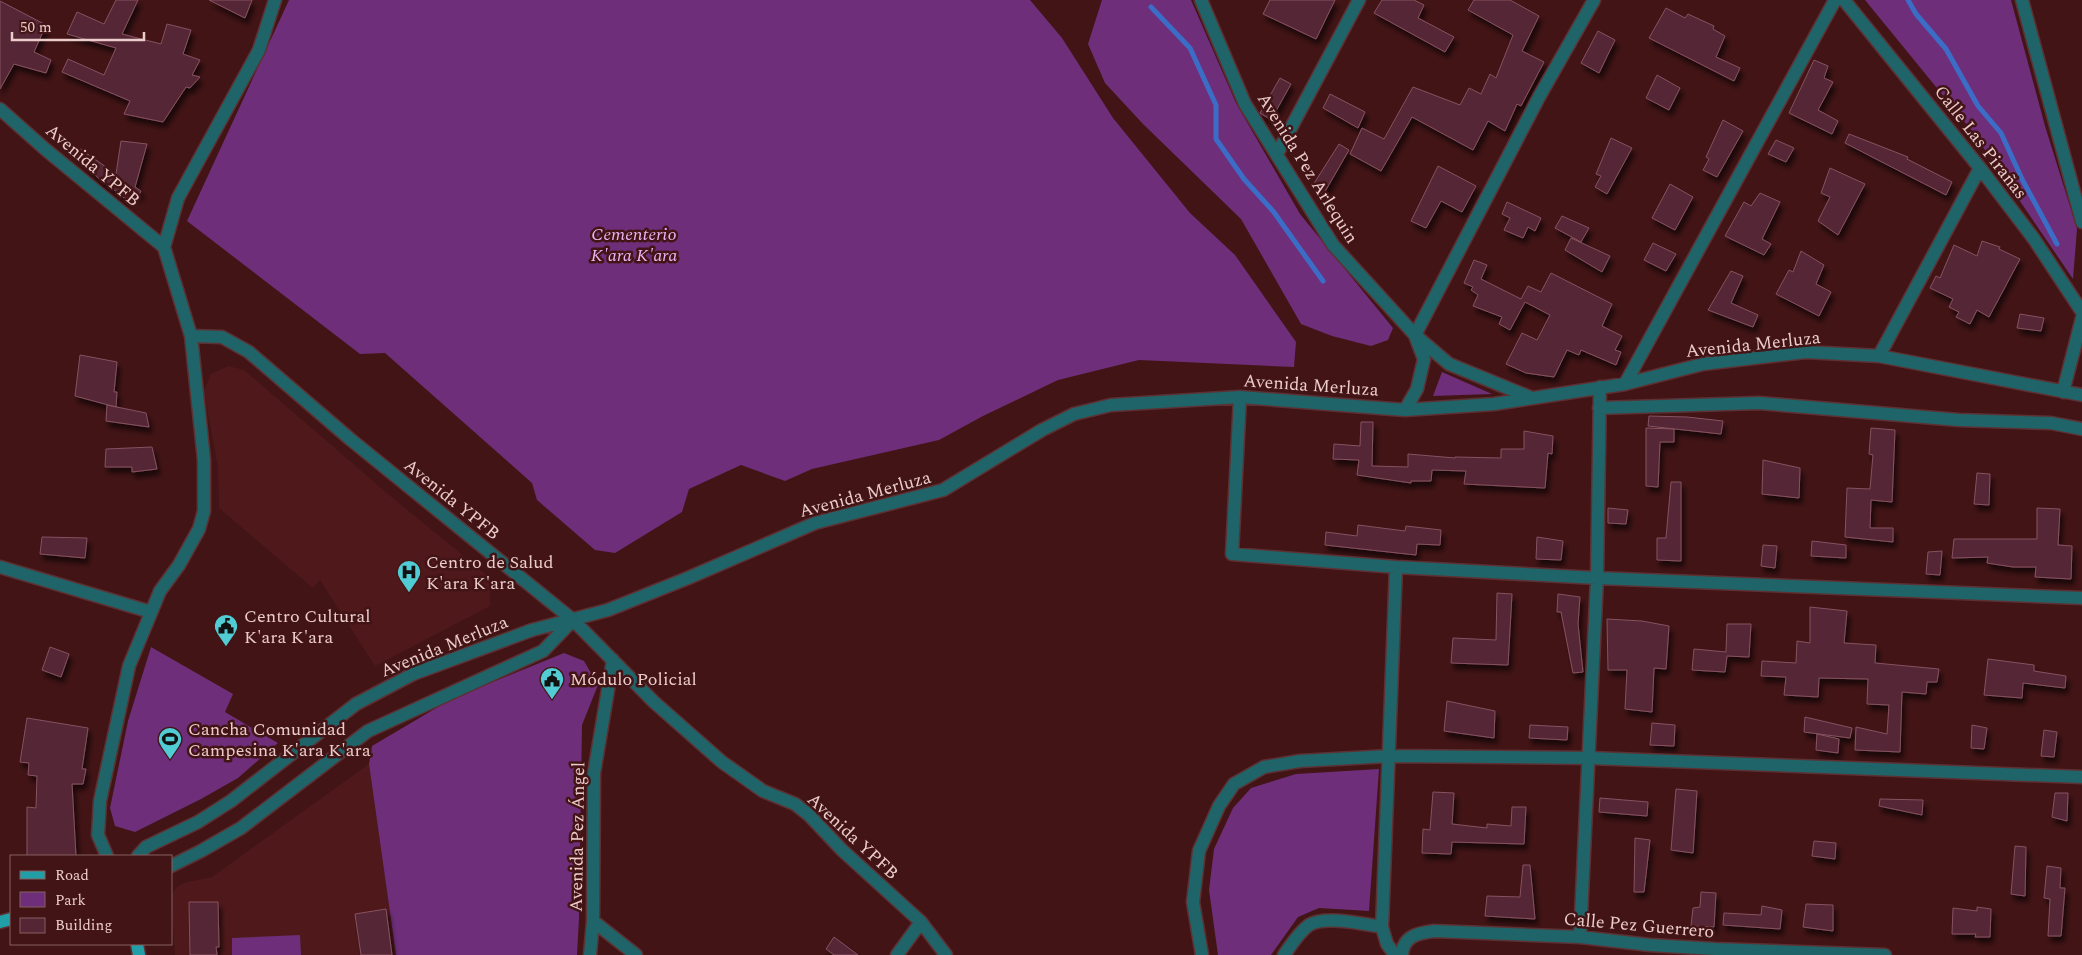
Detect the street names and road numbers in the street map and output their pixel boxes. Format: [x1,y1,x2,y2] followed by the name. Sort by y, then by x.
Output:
[1927,80,2034,205] street label: Calle Las Pirañas
[1250,88,1365,249] street label: Avenida Pez Arlequin
[39,117,146,213] street label: Avenida YPFB
[1684,324,1822,365] street label: Avenida Merluza
[1242,367,1380,404] street label: Avenida Merluza
[398,452,506,547] street label: Avenida YPFB
[796,464,934,525] street label: Avenida Merluza
[376,608,512,684] street label: Avenida Merluza
[563,762,592,912] street label: Avenida Pez Ángel
[801,787,905,886] street label: Avenida YPFB
[1563,905,1715,946] street label: Calle Pez Guerrero

